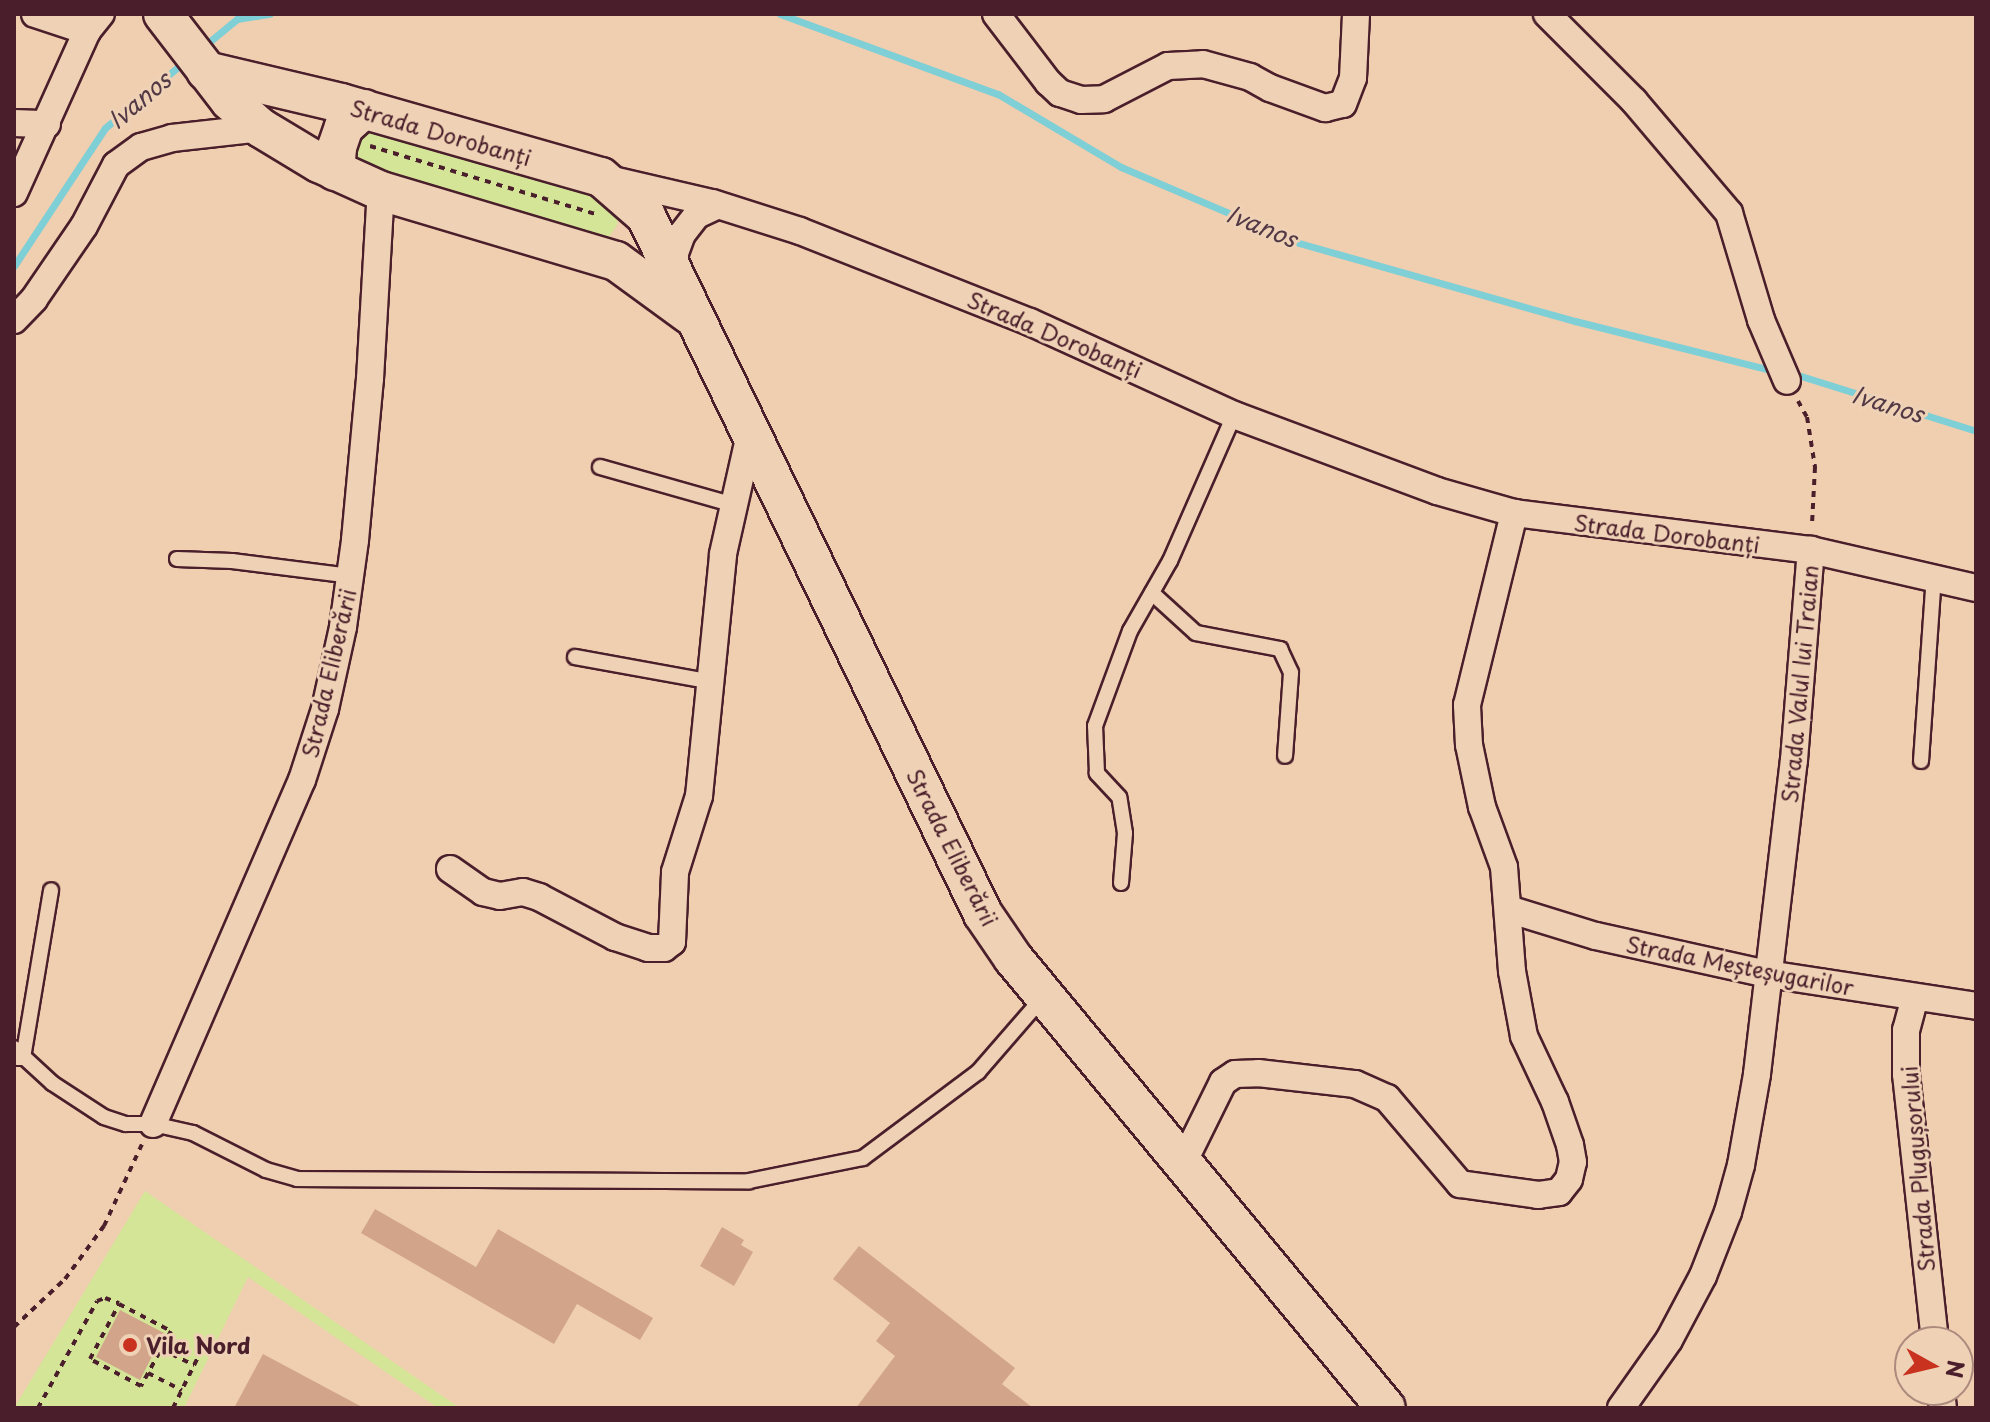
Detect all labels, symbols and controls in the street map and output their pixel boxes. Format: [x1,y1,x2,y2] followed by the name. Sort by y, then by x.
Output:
[102,65,176,135] water label: Ivanos
[347,93,535,171] street label: Strada Dorobanți
[1223,199,1301,253] water label: Ivanos
[963,285,1147,383] street label: Strada Dorobanți
[1849,380,1927,428] water label: Ivanos
[1572,508,1762,558] street label: Strada Dorobanți
[1775,564,1823,804] street label: Strada Valul lui Traian
[295,585,361,761] street label: Strada Eliberării
[901,763,1005,931] street label: Strada Eliberării
[1623,930,1857,1000] street label: Strada Meșteșugarilor
[1895,1065,1939,1273] street label: Strada Plugușorului
[1894,1326,1974,1406] north arrow
[146,1332,252,1358] place label: Vila Nord
[121,1336,139,1354] marker: Vila Nord
[1939,1358,1974,1380] text: N

